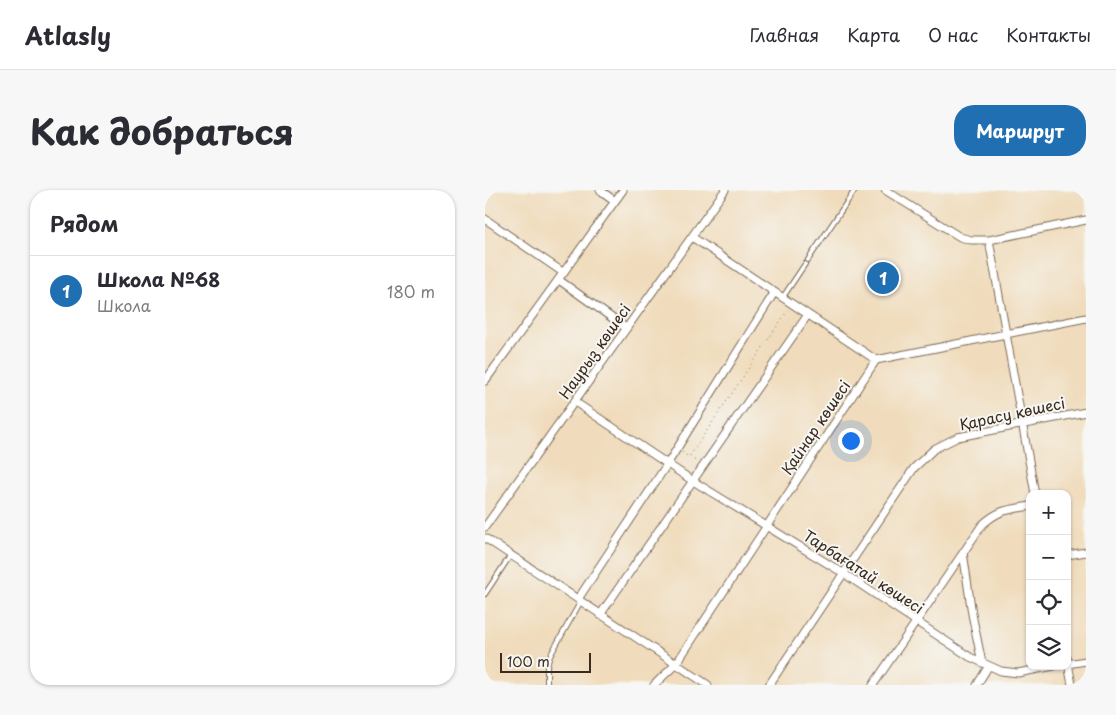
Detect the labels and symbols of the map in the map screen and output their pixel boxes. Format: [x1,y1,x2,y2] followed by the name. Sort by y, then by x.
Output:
[867,259,899,297] pin: 1
[553,299,635,403] street label: Наурыз көшесі
[775,375,855,479] street label: Қайнар көшесі
[957,391,1067,435] street label: Қарасу көшесі
[838,428,864,454] your location
[799,523,929,619] street label: Тарбағатай көшесі
[500,650,591,673] scale bar

